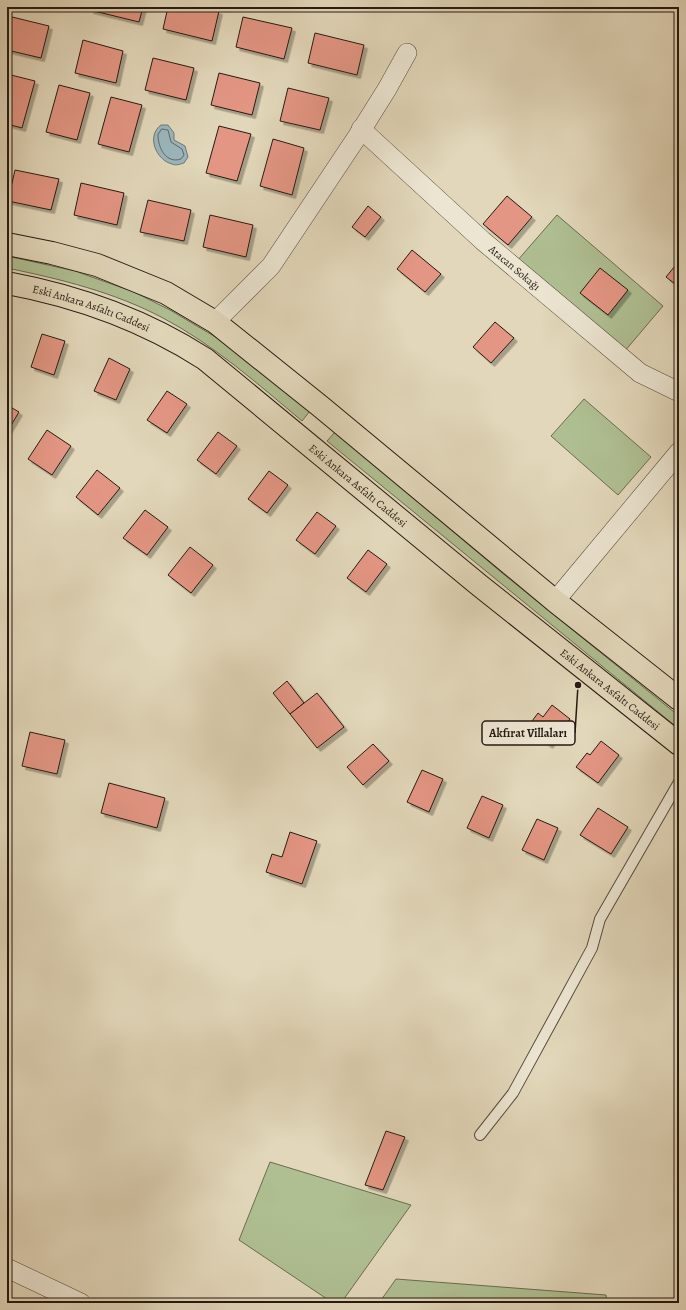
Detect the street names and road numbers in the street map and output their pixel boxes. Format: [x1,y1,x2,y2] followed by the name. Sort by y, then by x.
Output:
[485,241,544,294] street label: Atacan Sokağı
[31,281,152,335] street label: Eski Ankara Asfaltı Caddesi
[306,440,411,530] street label: Eski Ankara Asfaltı Caddesi
[557,645,663,733] street label: Eski Ankara Asfaltı Caddesi

